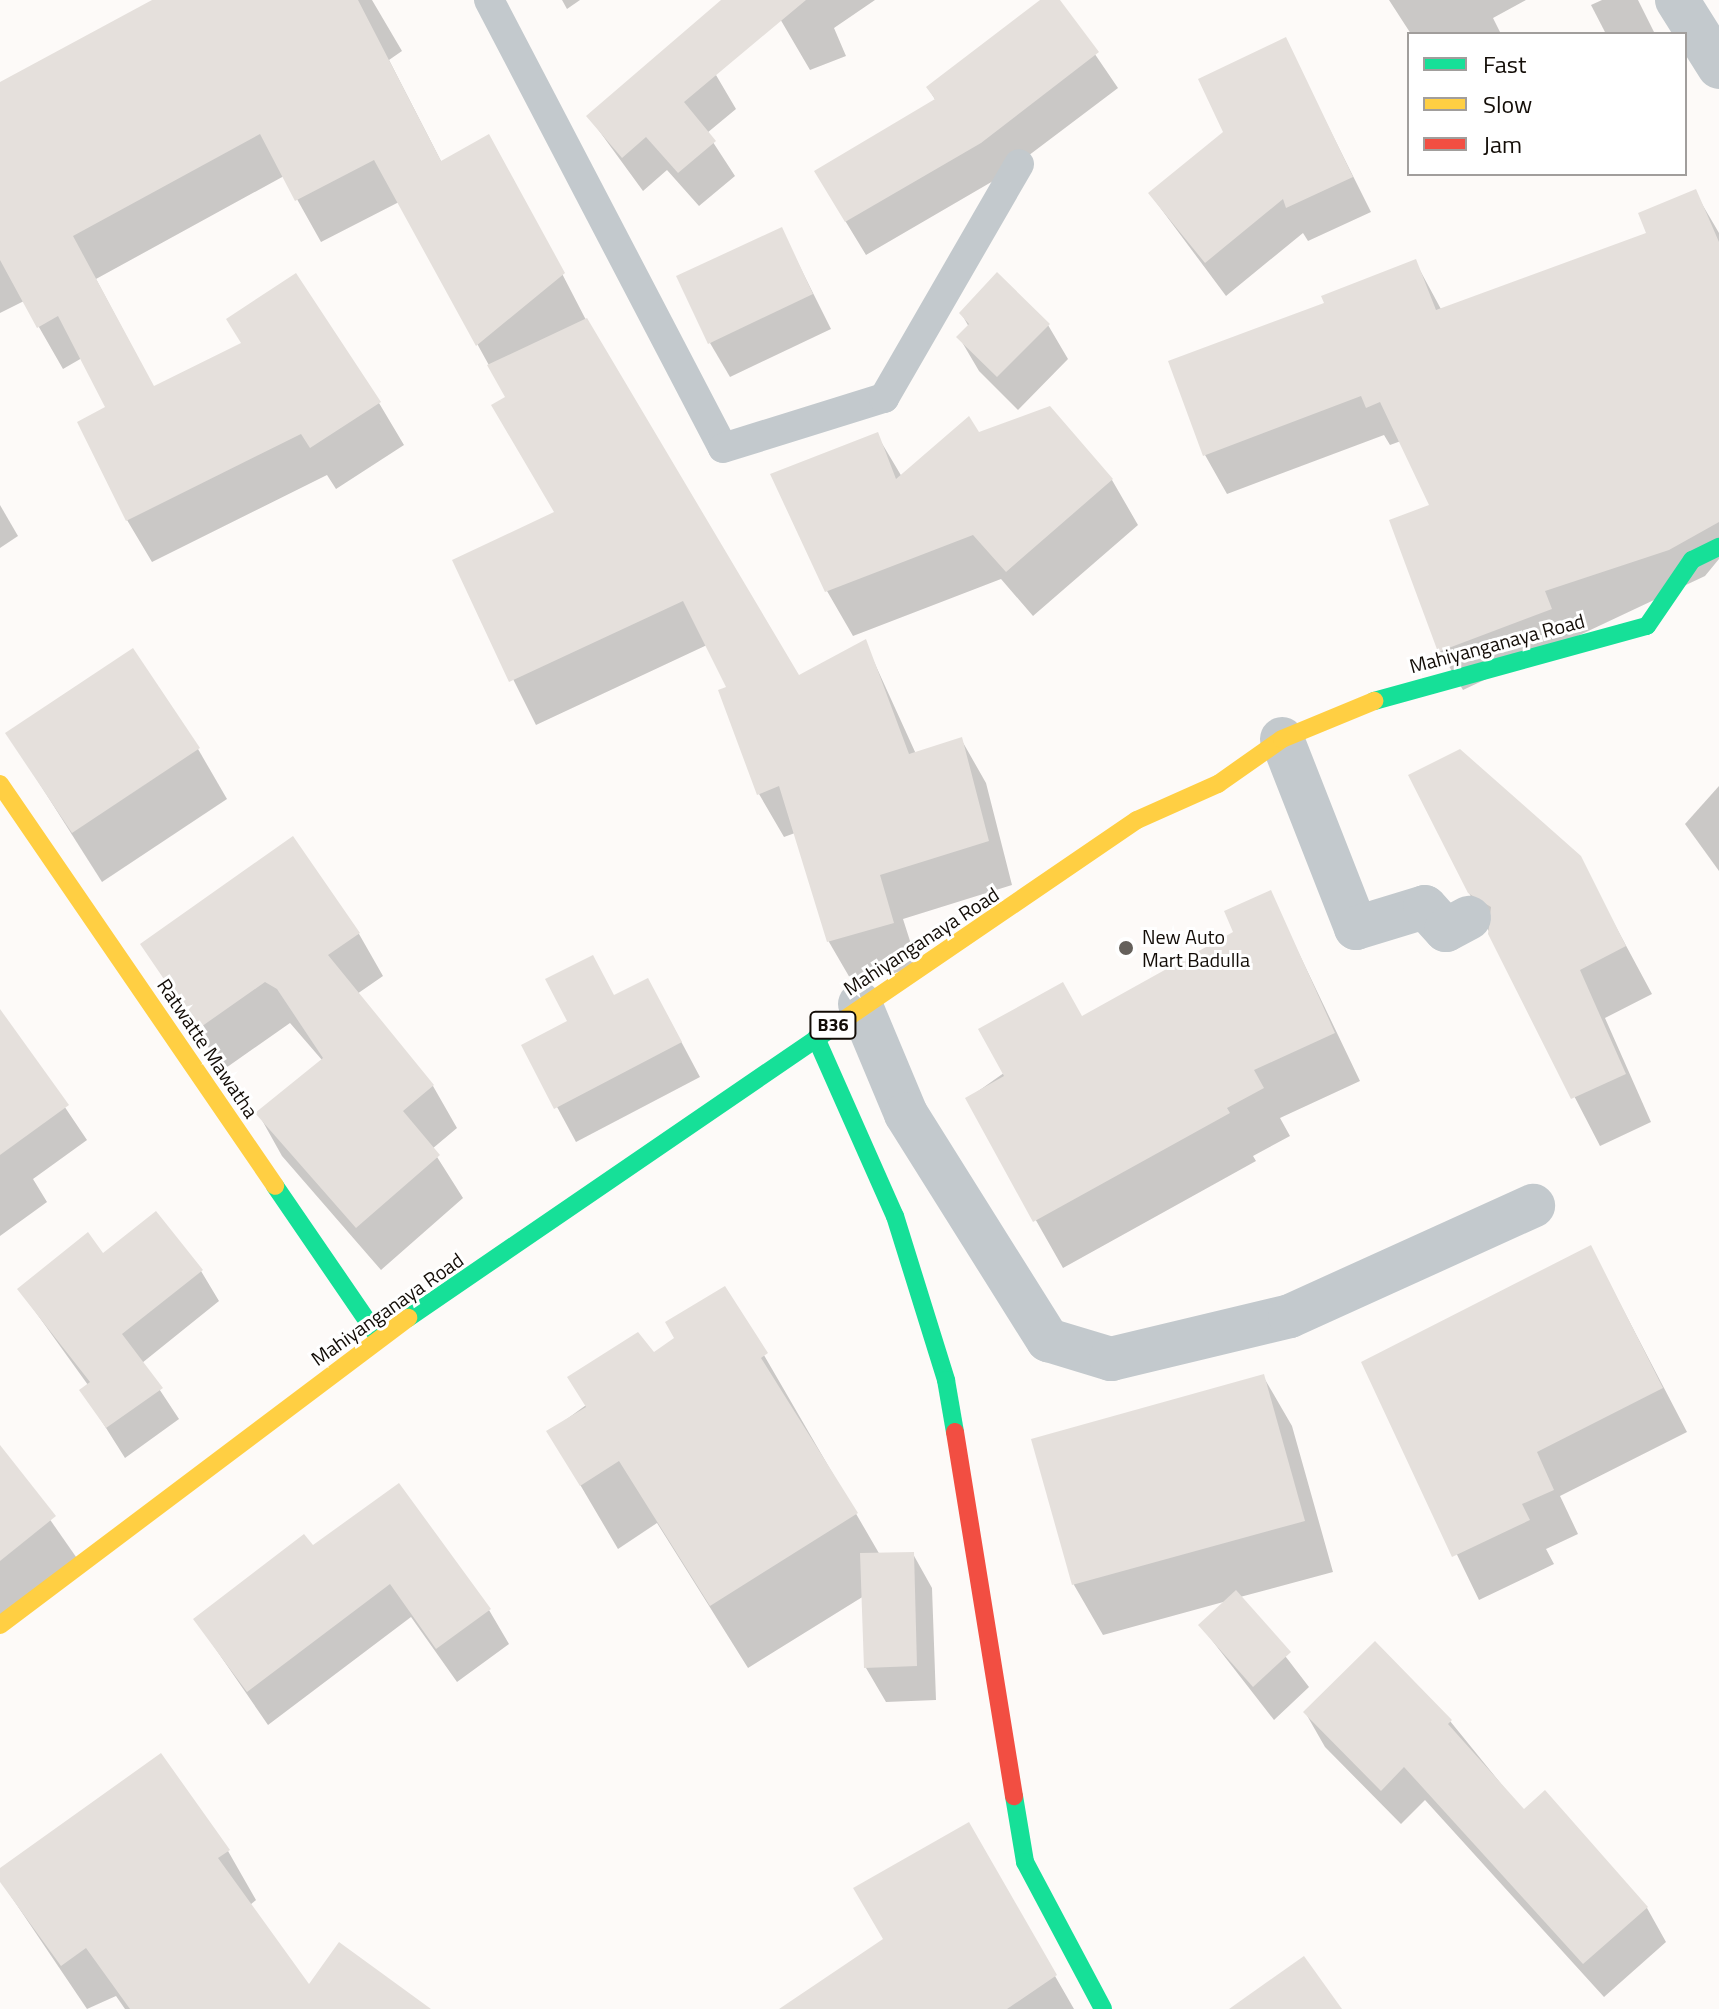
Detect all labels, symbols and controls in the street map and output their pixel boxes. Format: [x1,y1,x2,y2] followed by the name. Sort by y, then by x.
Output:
[1407,32,1687,176] legend
[1483,46,1526,82] text: Fast
[1483,86,1532,122] text: Slow
[1483,126,1522,162] text: Jam
[1407,608,1587,678] street label: Mahiyanganaya Road
[839,882,1003,1000] street label: Mahiyanganaya Road
[1142,924,1250,971] place label: New Auto Mart Badulla
[1117,939,1135,957] marker: New Auto Mart Badulla
[153,974,263,1122] street label: Ratwatte Mawatha
[809,1011,857,1039] road number: B36
[306,1247,468,1371] street label: Mahiyanganaya Road

